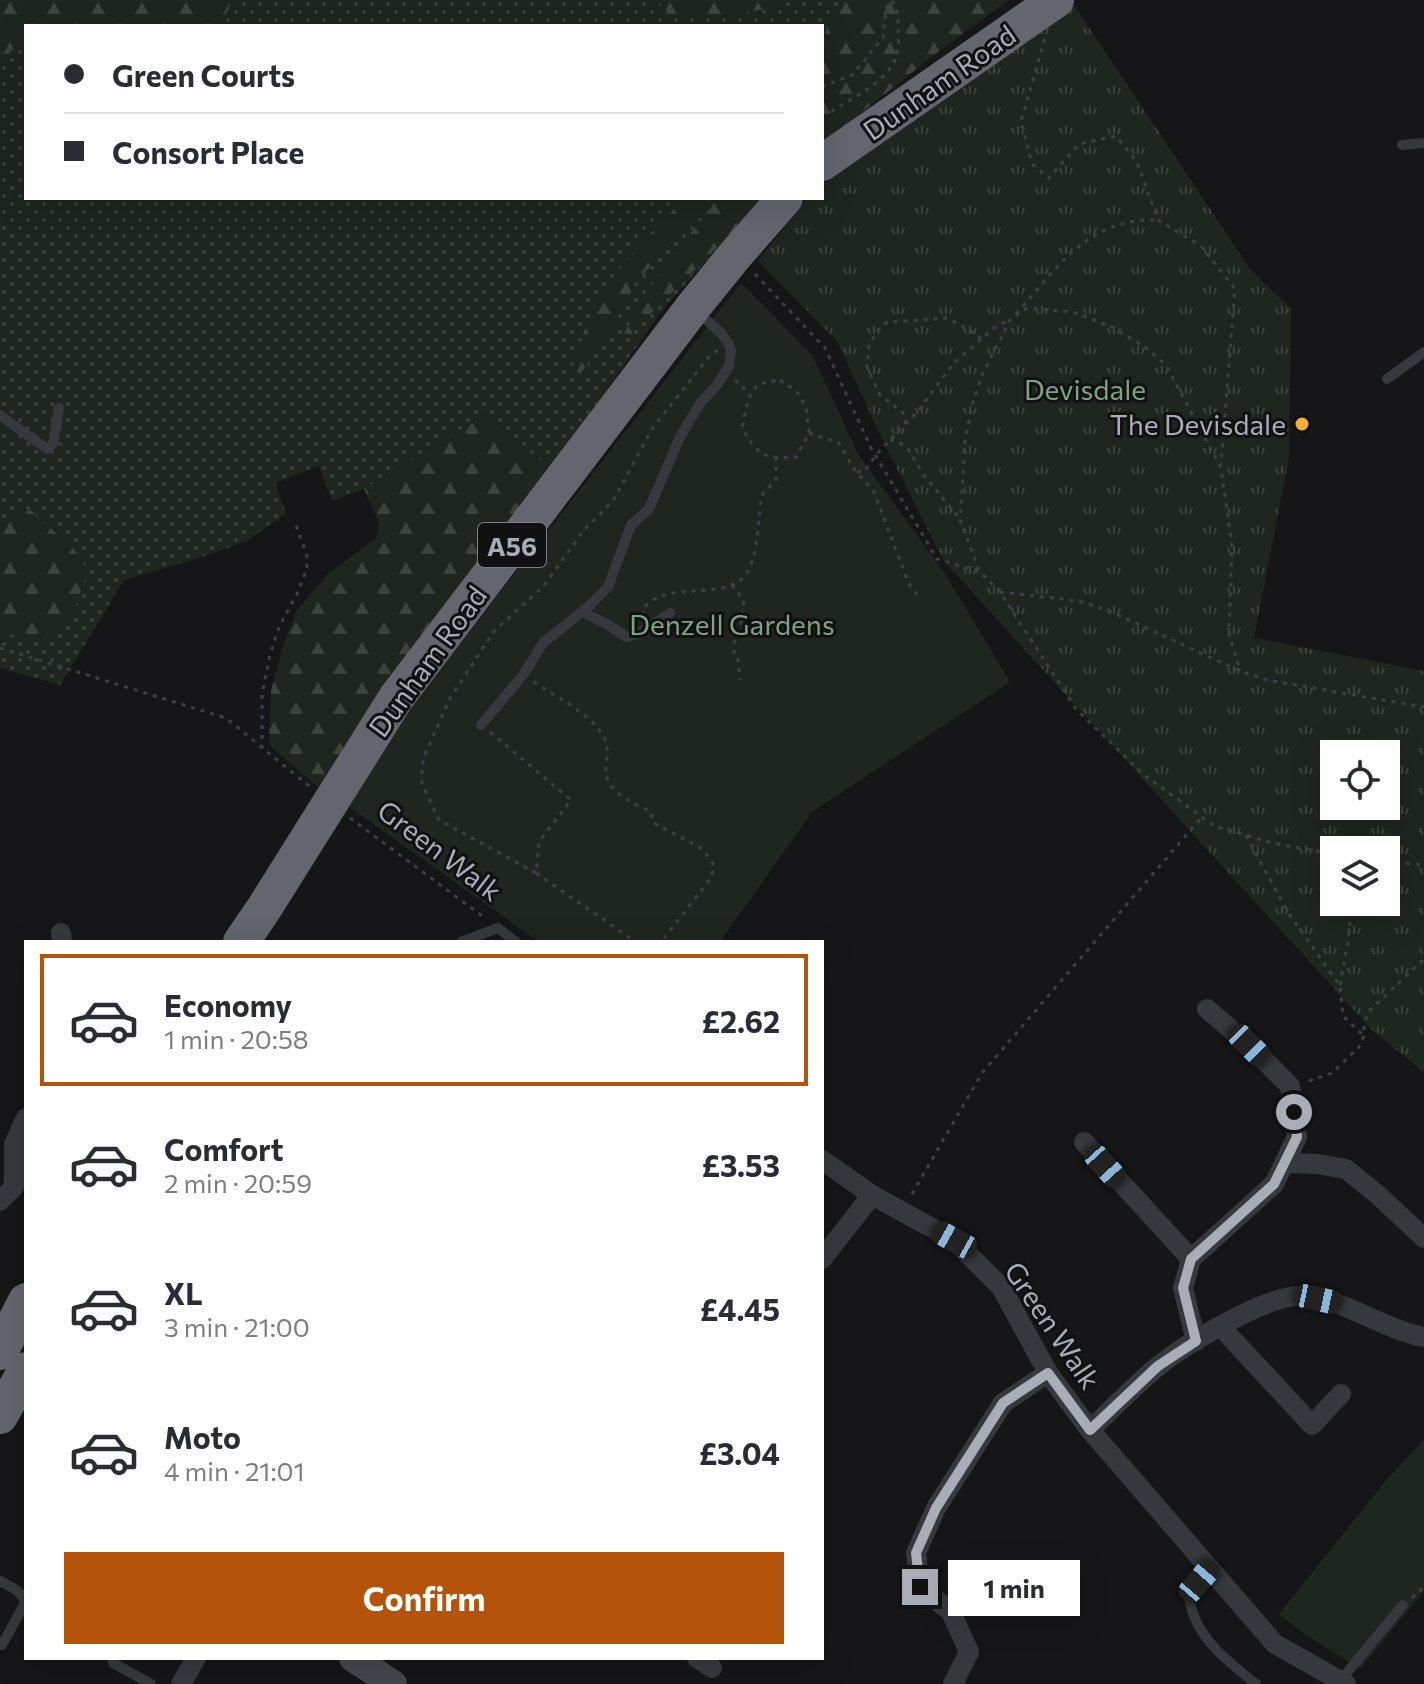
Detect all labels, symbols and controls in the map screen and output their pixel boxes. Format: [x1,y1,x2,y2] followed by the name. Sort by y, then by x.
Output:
[856,17,1022,147] street label: Dunham Road
[112,56,295,93] text: Green Courts
[112,133,304,170] text: Consort Place
[1024,372,1146,406] park label: Devisdale
[1110,407,1286,441] place label: The Devisdale
[1293,415,1311,433] marker: The Devisdale
[478,523,546,567] road number: A56
[361,579,493,743] street label: Dunham Road
[629,607,835,641] park label: Denzell Gardens
[1320,740,1400,916] map controls
[1320,740,1400,820] button: locate
[371,792,509,908] street label: Green Walk
[1320,836,1400,916] button: layers
[68,984,140,1056] icon: car
[164,986,292,1023] text: Economy
[702,1002,780,1039] text: £2.62
[1224,1020,1274,1070] car
[164,1023,309,1054] text: 1 min · 20:58
[1276,1094,1312,1130] route start
[68,1128,140,1200] icon: car
[164,1130,283,1167] text: Comfort
[1080,1140,1130,1192] car
[702,1146,780,1183] text: £3.53
[164,1167,312,1198] text: 2 min · 20:59
[927,1218,981,1262] car
[998,1255,1108,1395] street label: Green Walk
[68,1272,140,1344] icon: car
[164,1274,203,1311] text: XL
[1292,1282,1344,1316] car
[700,1290,780,1327] text: £4.45
[164,1311,310,1342] text: 3 min · 21:00
[68,1416,140,1488] icon: car
[164,1418,241,1455] text: Moto
[699,1434,780,1471] text: £3.04
[164,1455,305,1486] text: 4 min · 21:01
[64,1552,784,1644] button: Confirm
[1174,1555,1224,1607] car
[948,1559,1080,1615] callout: 1 min
[902,1569,938,1605] route end
[983,1572,1045,1603] text: 1 min

